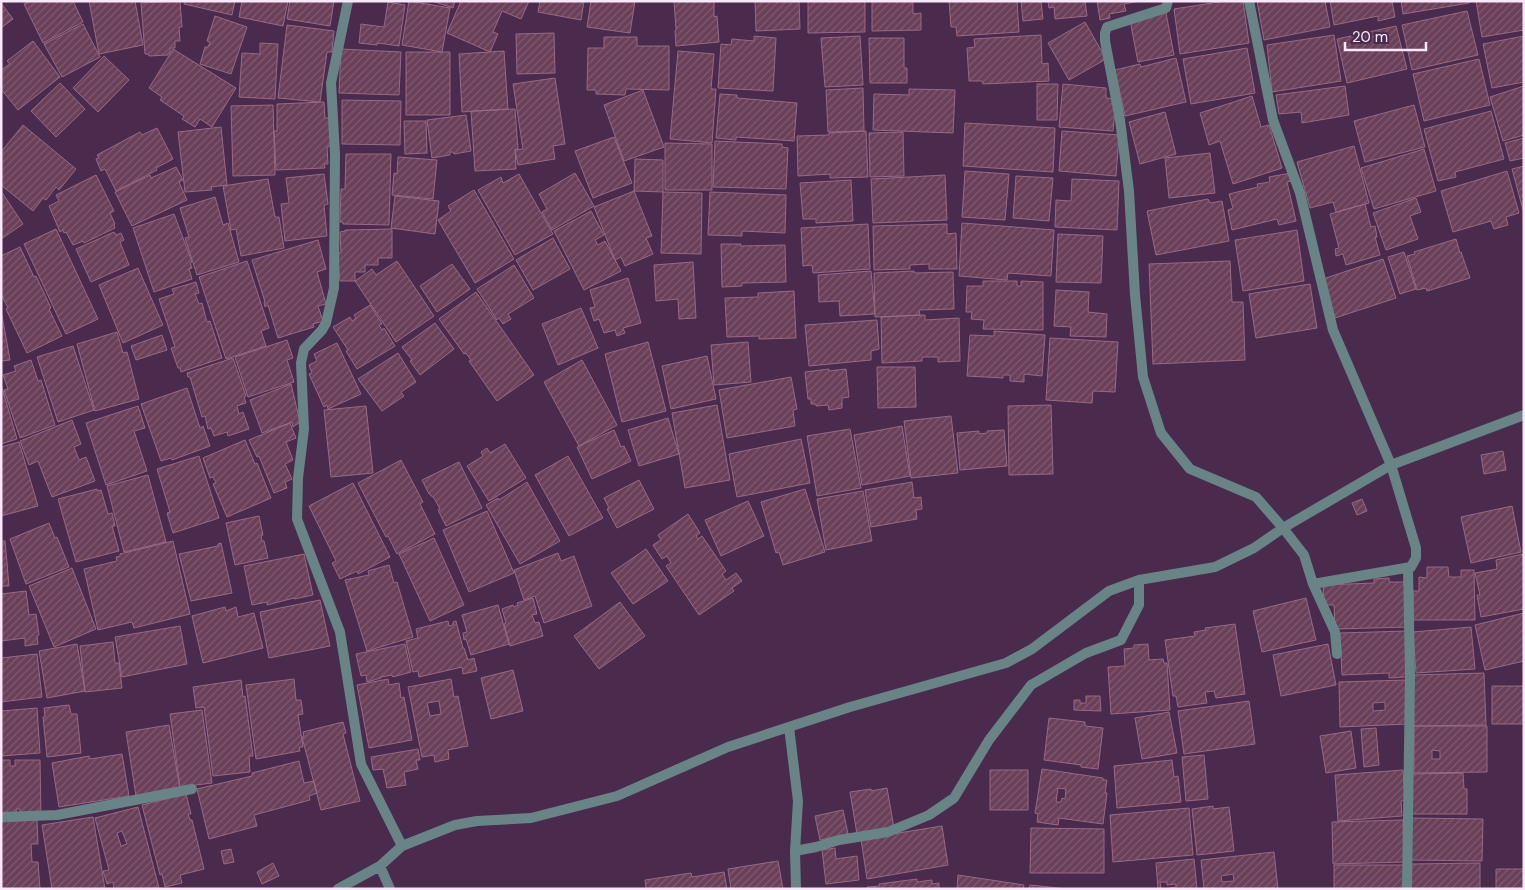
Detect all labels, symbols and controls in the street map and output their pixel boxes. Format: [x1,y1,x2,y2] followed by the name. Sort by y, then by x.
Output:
[1345,20,1426,52] scale bar
[1352,27,1388,47] text: 20 m

